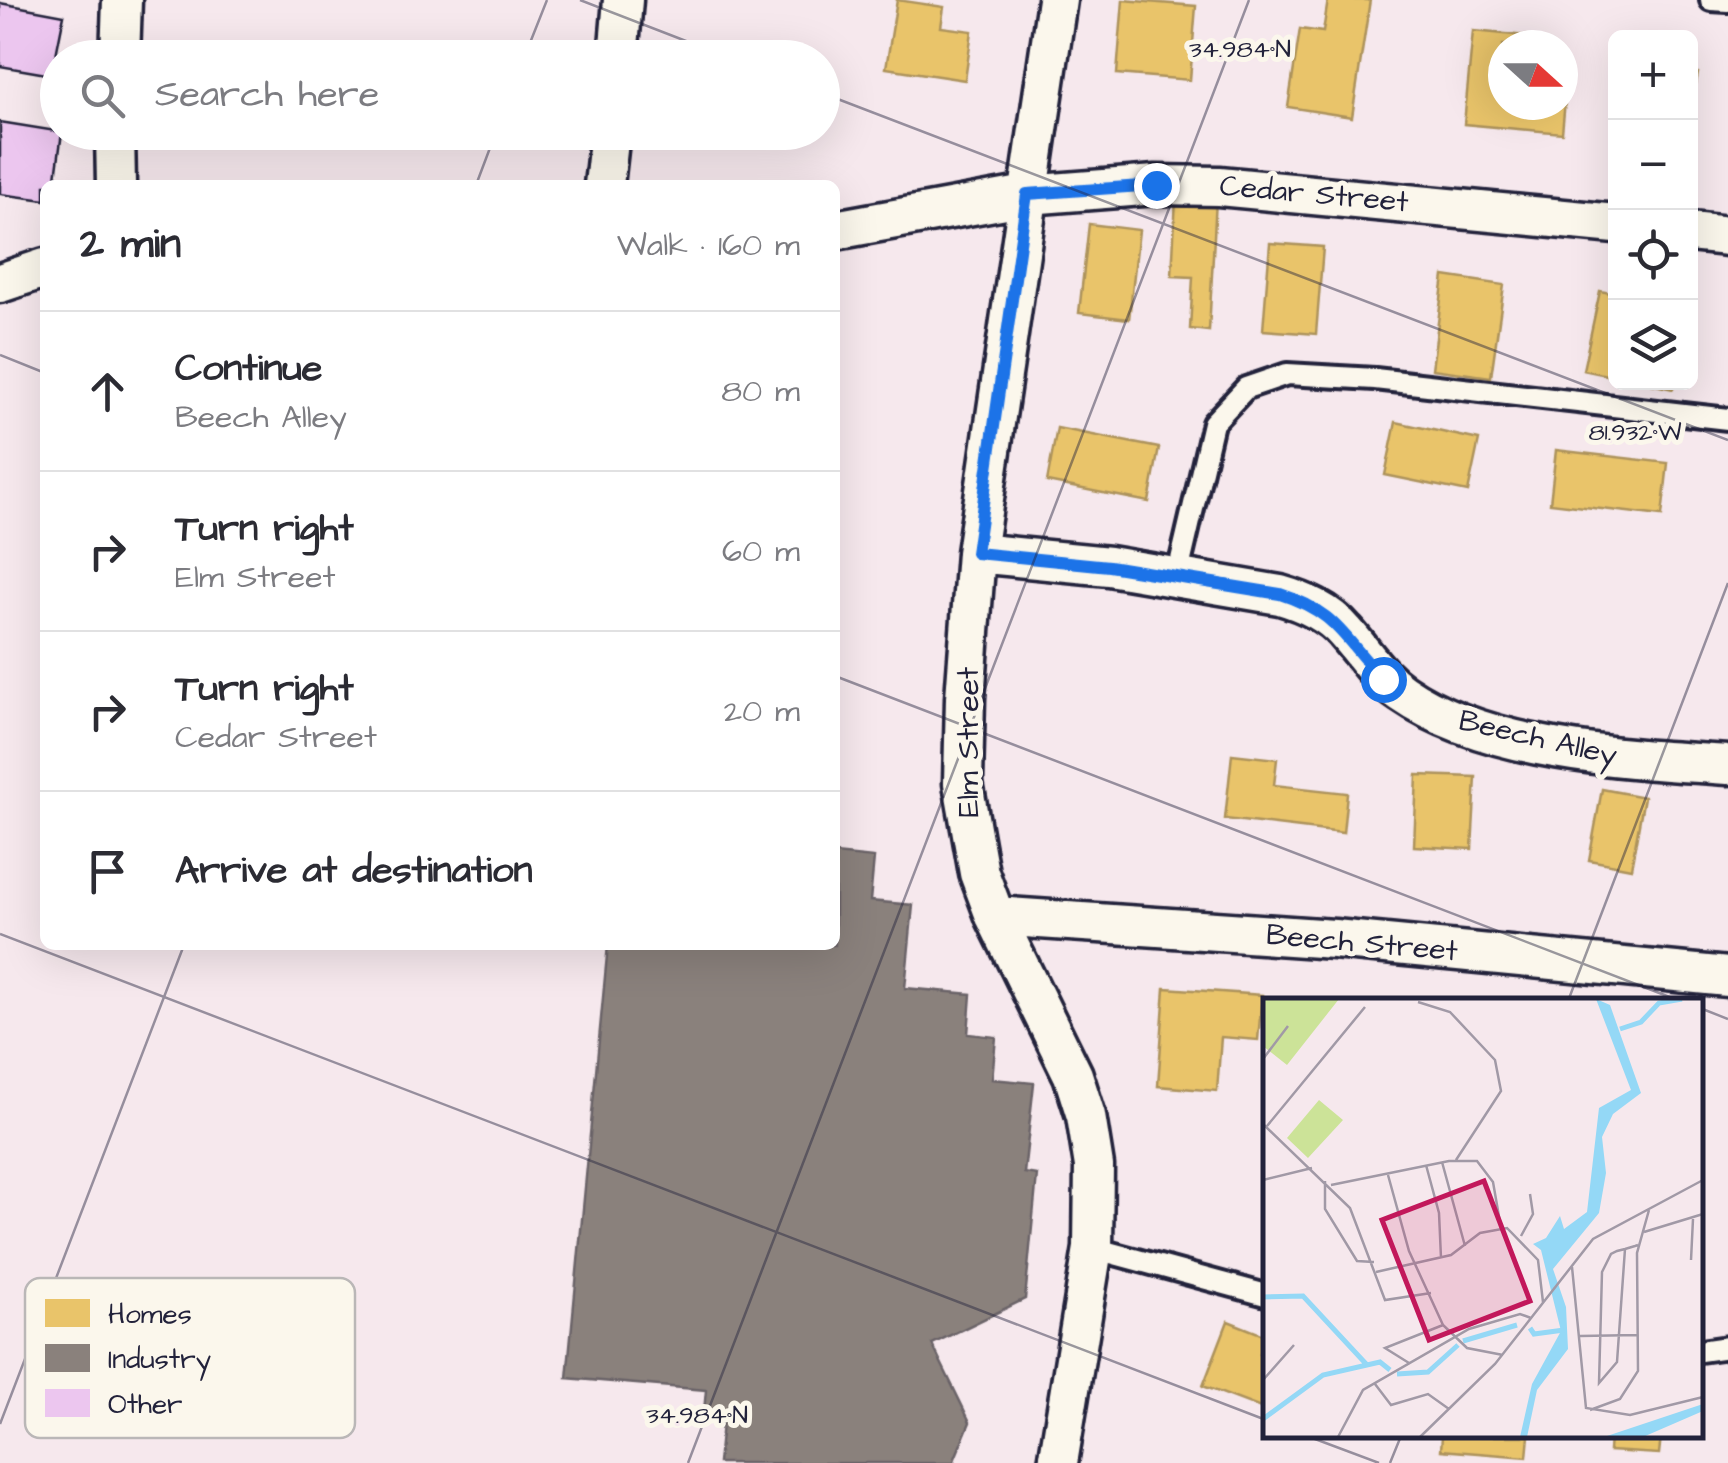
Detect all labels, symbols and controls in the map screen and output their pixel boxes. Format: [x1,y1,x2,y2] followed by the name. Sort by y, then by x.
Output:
[1488,30,1578,120] north arrow
[1608,30,1698,390] map controls
[1608,30,1698,120] button: +
[1189,32,1291,67] text: 34.984°N
[40,40,840,150] search box
[75,68,130,123] icon: search
[155,69,379,121] text: Search here
[1608,120,1698,210] button: −
[1134,163,1180,209] route end
[1218,165,1410,223] street label: Cedar Street
[1608,210,1698,300] button: locate
[80,216,181,274] text: 2 min
[617,223,800,268] text: Walk · 160 m
[1608,300,1698,390] button: layers
[175,343,322,395] text: Continue
[80,364,135,419] icon: ahead
[721,369,800,414] text: 80 m
[175,395,347,440] text: Beech Alley
[1588,415,1682,450] text: 81.932°W
[175,503,354,555] text: Turn right
[80,524,135,579] icon: right
[722,529,800,574] text: 60 m
[175,555,335,600] text: Elm Street
[1361,657,1407,703] route start
[175,663,354,715] text: Turn right
[948,667,990,817] street label: Elm Street
[80,684,135,739] icon: right
[724,689,800,734] text: 20 m
[1455,699,1621,778] street label: Beech Alley
[175,715,377,760] text: Cedar Street
[80,844,135,899] icon: arrive
[175,845,532,897] text: Arrive at destination
[1264,914,1460,972] street label: Beech Street
[1263,998,1703,1438] inset map
[25,1278,355,1438] legend
[108,1295,192,1334] text: Homes
[108,1340,211,1381] text: Industry
[108,1385,183,1424] text: Other
[646,1398,748,1433] text: 34.984°N

